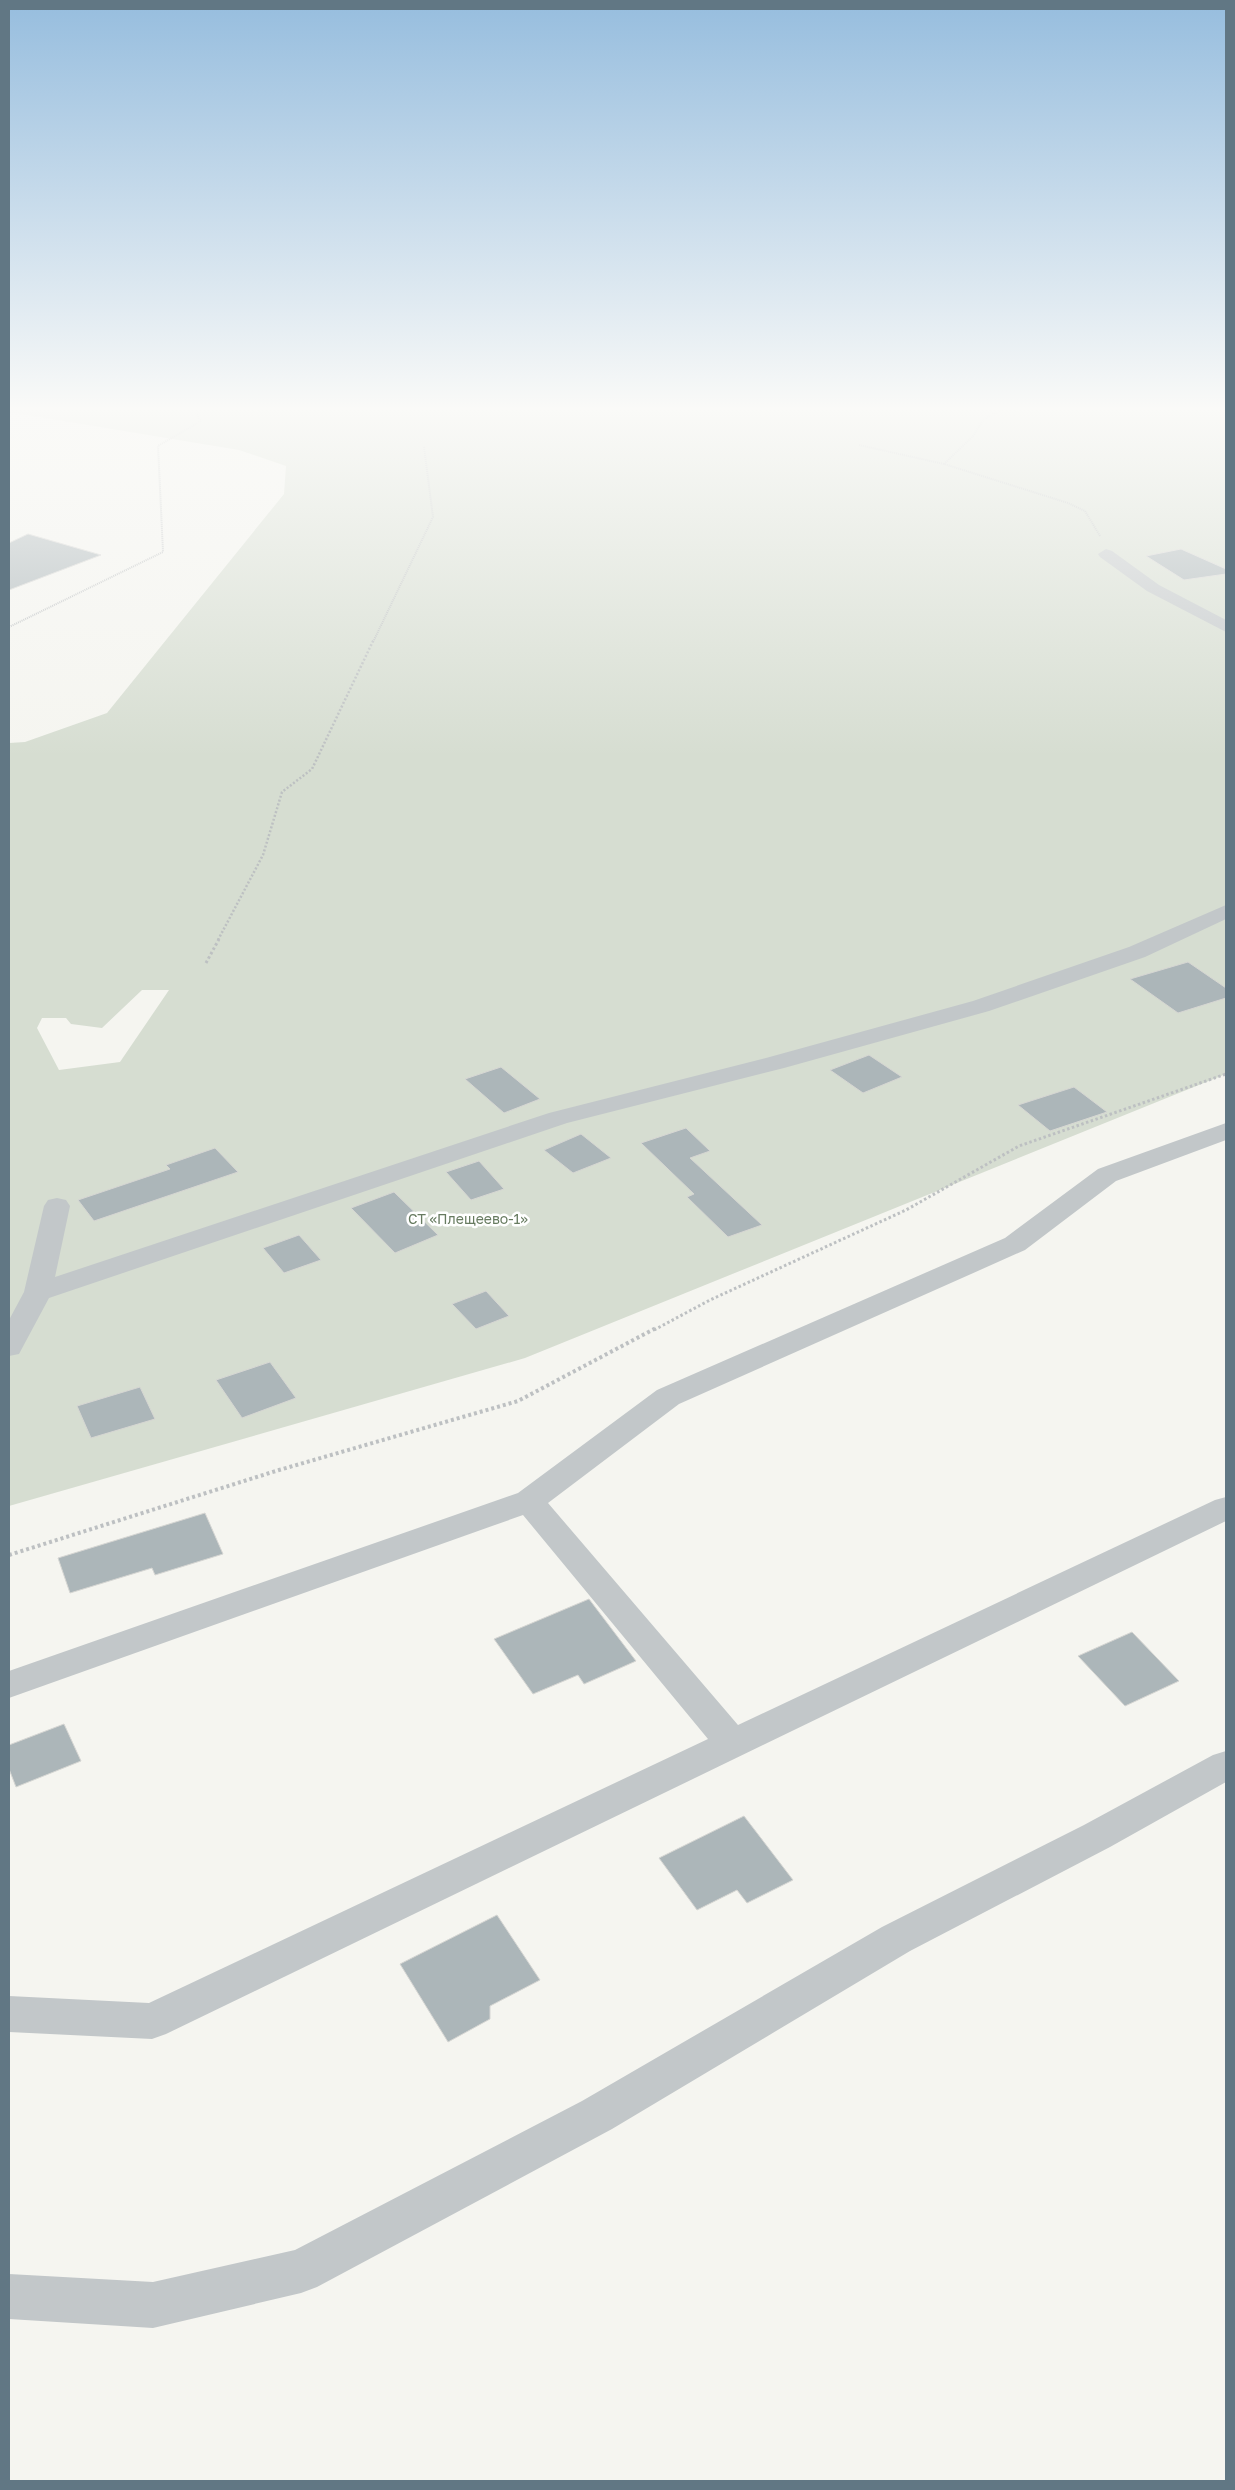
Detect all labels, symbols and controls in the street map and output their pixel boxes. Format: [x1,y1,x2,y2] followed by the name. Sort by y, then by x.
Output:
[408,1210,528,1227] park label: СТ «Плещеево-1»

